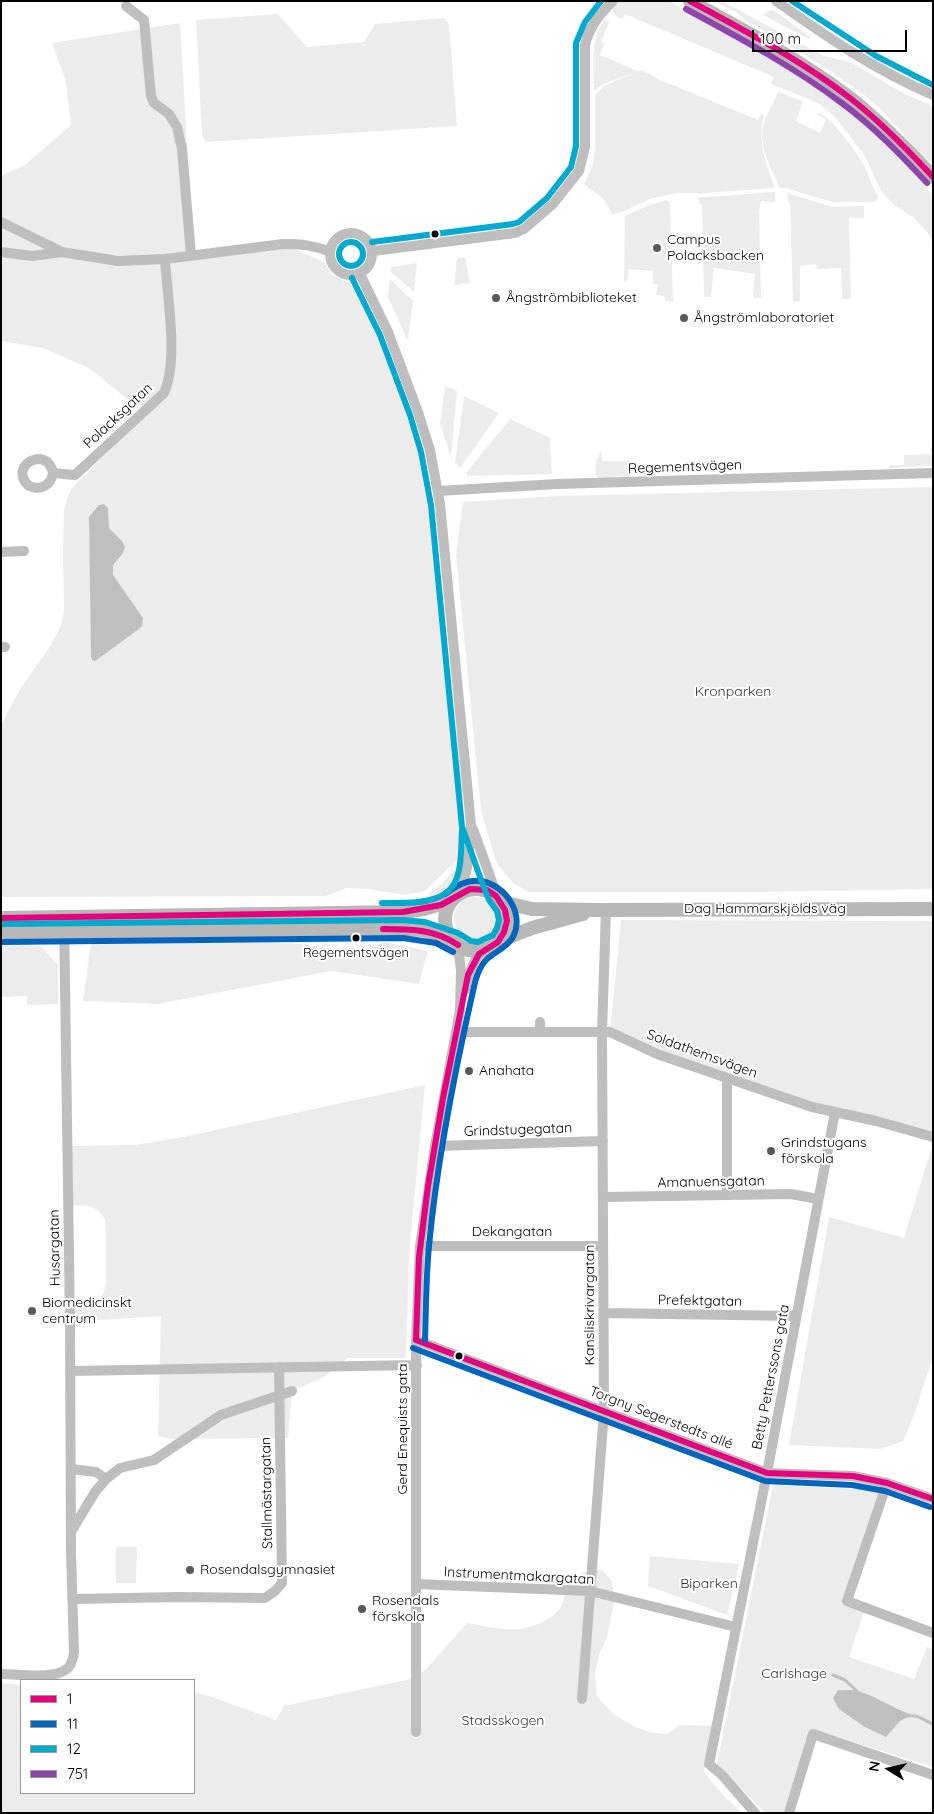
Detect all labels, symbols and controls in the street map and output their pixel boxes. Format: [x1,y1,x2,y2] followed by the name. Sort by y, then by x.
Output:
[754,20,909,52] scale bar
[760,29,801,48] text: 100 m
[430,229,440,239] unlabelled marker
[667,232,764,264] place label: Campus Polacksbacken
[651,242,663,254] marker: Campus Polacksbacken
[506,290,637,306] place label: Ångströmbiblioteket
[490,292,502,304] marker: Ångströmbiblioteket
[694,310,834,326] place label: Ångströmlaboratoriet
[678,312,690,324] marker: Ångströmlaboratoriet
[80,380,156,452] street label: Polacksgatan
[628,457,742,477] street label: Regementsvägen
[695,684,771,700] park label: Kronparken
[684,901,846,917] street label: Dag Hammarskjölds väg
[351,933,361,943] marker: Regementsvägen
[303,945,409,961] place label: Regementsvägen
[644,1026,760,1082] street label: Soldathemsvägen
[479,1063,534,1079] place label: Anahata
[463,1065,475,1077] marker: Anahata
[463,1120,573,1140] street label: Grindstugegatan
[781,1135,867,1168] place label: Grindstugans förskola
[765,1145,777,1157] marker: Grindstugans förskola
[657,1173,765,1191] street label: Amanuensgatan
[46,1209,64,1287] street label: Husargatan
[472,1224,552,1240] street label: Dekangatan
[582,1245,598,1365] street label: Kansliskrivargatan
[658,1292,742,1310] street label: Prefektgatan
[42,1295,132,1328] place label: Biomedicinskt centrum
[749,1303,793,1451] street label: Betty Petterssons gata
[26,1305,38,1317] marker: Biomedicinskt centrum
[454,1351,464,1361] unlabelled marker
[395,1364,411,1494] street label: Gerd Enequists gata
[587,1383,735,1453] street label: Torgny Segerstedts allé
[258,1437,276,1549] street label: Stallmästargatan
[200,1562,335,1578] place label: Rosendalsgymnasiet
[184,1564,196,1576] marker: Rosendalsgymnasiet
[443,1564,595,1588] street label: Instrumentmakargatan
[680,1576,738,1592] park label: Biparken
[372,1593,439,1625] place label: Rosendals förskola
[356,1603,368,1615] marker: Rosendals förskola
[761,1666,827,1682] park label: Carlshage
[20,1679,195,1794] legend
[67,1689,73,1708] text: 1
[462,1713,544,1729] park label: Stadsskogen
[67,1714,78,1733] text: 11
[67,1739,81,1758] text: 12
[864,1744,914,1794] north arrow
[864,1760,884,1773] text: N
[67,1764,88,1783] text: 751

